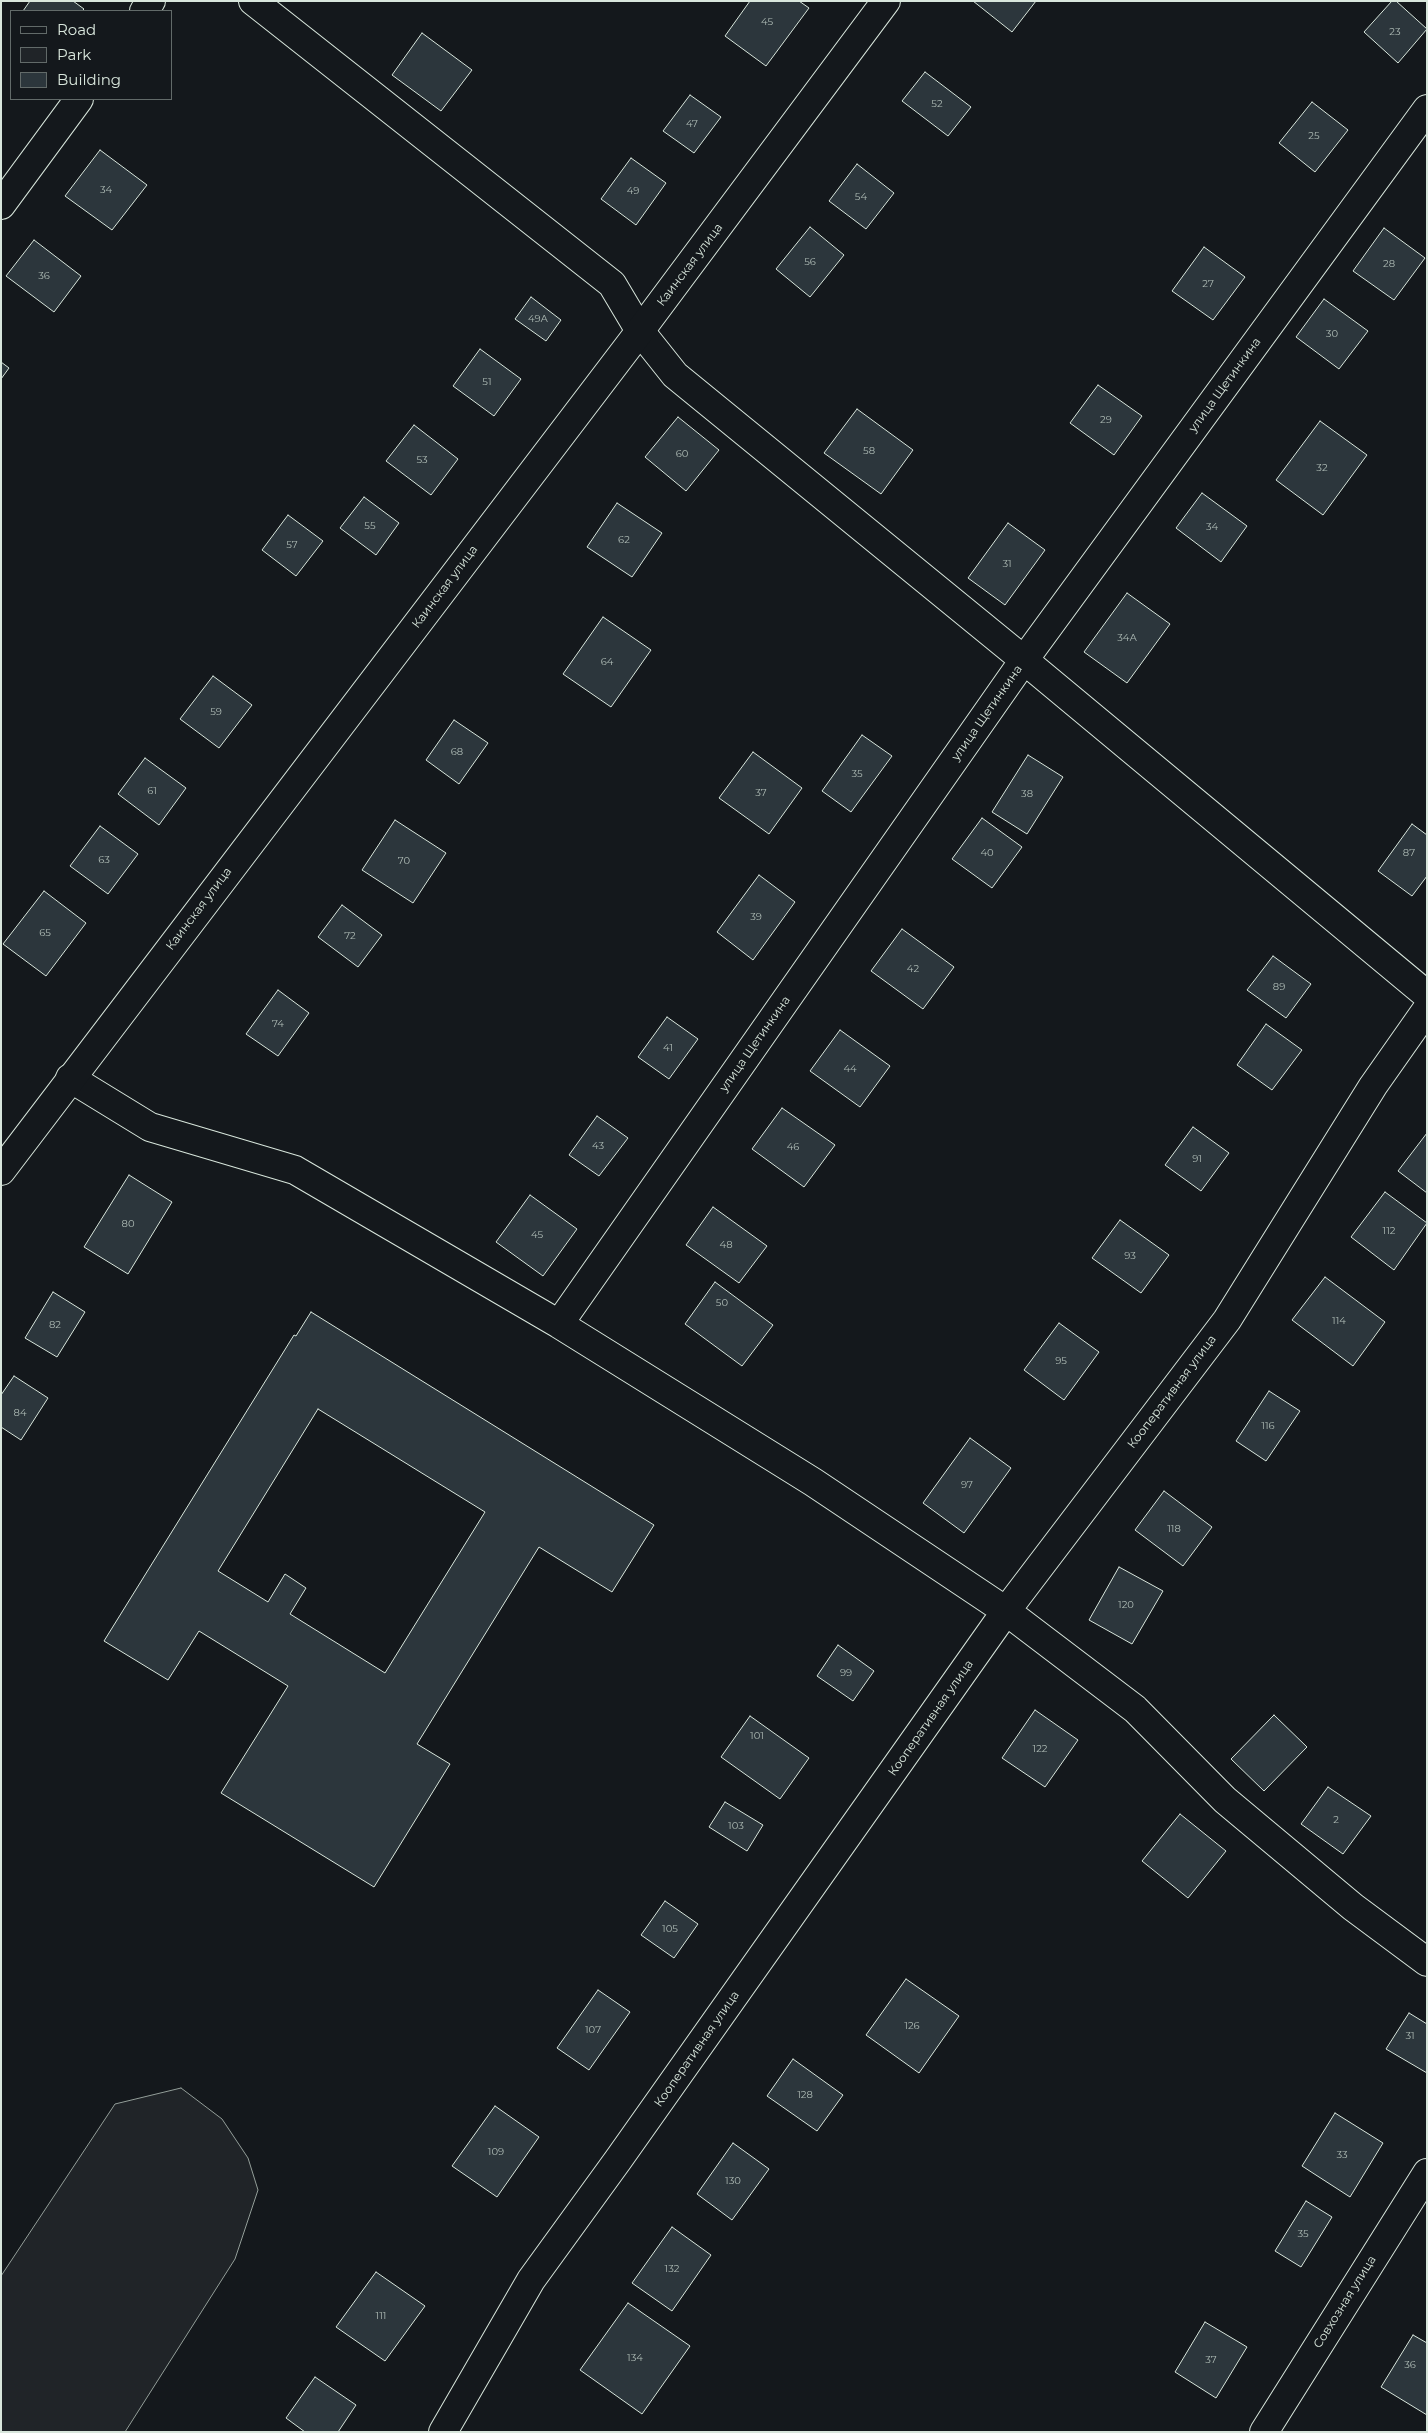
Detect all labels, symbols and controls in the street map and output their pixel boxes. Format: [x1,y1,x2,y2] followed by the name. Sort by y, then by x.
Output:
[10,10,172,100] legend
[761,16,773,28] house number: 45
[57,20,96,39] text: Road
[1389,26,1401,38] house number: 23
[57,45,91,64] text: Park
[57,70,121,89] text: Building
[931,98,943,110] house number: 52
[686,118,698,130] house number: 47
[1308,130,1320,142] house number: 25
[100,184,112,196] house number: 34
[627,185,639,197] house number: 49
[855,191,867,203] house number: 54
[654,221,726,309] street label: Каинская улица
[804,256,816,268] house number: 56
[1383,258,1395,270] house number: 28
[38,270,50,282] house number: 36
[1202,278,1214,290] house number: 27
[528,313,548,325] house number: 49А
[1326,328,1338,340] house number: 30
[1186,335,1264,435] street label: улица Щетинкина
[482,376,492,388] house number: 51
[1100,414,1112,426] house number: 29
[863,445,875,457] house number: 58
[676,448,688,460] house number: 60
[416,454,428,466] house number: 53
[1316,462,1328,474] house number: 32
[364,520,376,532] house number: 55
[1206,521,1218,533] house number: 34
[618,534,630,546] house number: 62
[286,539,298,551] house number: 57
[409,543,481,631] street label: Каинская улица
[1002,558,1012,570] house number: 31
[1117,632,1137,644] house number: 34А
[601,656,613,668] house number: 64
[949,662,1025,764] street label: улица Щетинкина
[210,706,222,718] house number: 59
[451,746,463,758] house number: 68
[851,768,863,780] house number: 35
[147,785,157,797] house number: 61
[755,787,767,799] house number: 37
[1021,788,1033,800] house number: 38
[980,847,994,859] house number: 40
[1403,847,1415,859] house number: 87
[98,854,110,866] house number: 63
[398,855,410,867] house number: 70
[163,865,235,953] street label: Каинская улица
[750,911,762,923] house number: 39
[39,927,51,939] house number: 65
[344,930,356,942] house number: 72
[907,963,919,975] house number: 42
[1273,981,1285,993] house number: 89
[717,993,793,1095] street label: улица Щетинкина
[272,1018,284,1030] house number: 74
[663,1042,673,1054] house number: 41
[843,1063,857,1075] house number: 44
[592,1140,604,1152] house number: 43
[787,1141,799,1153] house number: 46
[1192,1153,1202,1165] house number: 91
[122,1218,134,1230] house number: 80
[1383,1225,1395,1237] house number: 112
[531,1229,543,1241] house number: 45
[719,1239,733,1251] house number: 48
[1124,1250,1136,1262] house number: 93
[716,1297,728,1309] house number: 50
[1332,1315,1346,1327] house number: 114
[49,1319,61,1331] house number: 82
[1125,1332,1219,1452] street label: Кооперативная улица
[1055,1355,1067,1367] house number: 95
[14,1407,26,1419] house number: 84
[1261,1420,1275,1432] house number: 116
[961,1479,973,1491] house number: 97
[1167,1523,1181,1535] house number: 118
[1118,1599,1134,1611] house number: 120
[885,1657,977,1779] street label: Кооперативная улица
[840,1667,852,1679] house number: 99
[750,1730,764,1742] house number: 101
[1033,1743,1047,1755] house number: 122
[1333,1814,1339,1826] house number: 2
[728,1820,744,1832] house number: 103
[662,1923,678,1935] house number: 105
[651,1988,743,2110] street label: Кооперативная улица
[904,2020,920,2032] house number: 126
[585,2024,601,2036] house number: 107
[1405,2030,1415,2042] house number: 31
[797,2089,813,2101] house number: 128
[488,2146,504,2158] house number: 109
[1336,2149,1348,2161] house number: 33
[725,2175,741,2187] house number: 130
[1297,2228,1309,2240] house number: 35
[1311,2253,1379,2351] street label: Совхозная улица
[665,2263,679,2275] house number: 132
[376,2310,386,2322] house number: 111
[627,2352,643,2364] house number: 134
[1205,2354,1217,2366] house number: 37
[1404,2359,1416,2371] house number: 36

